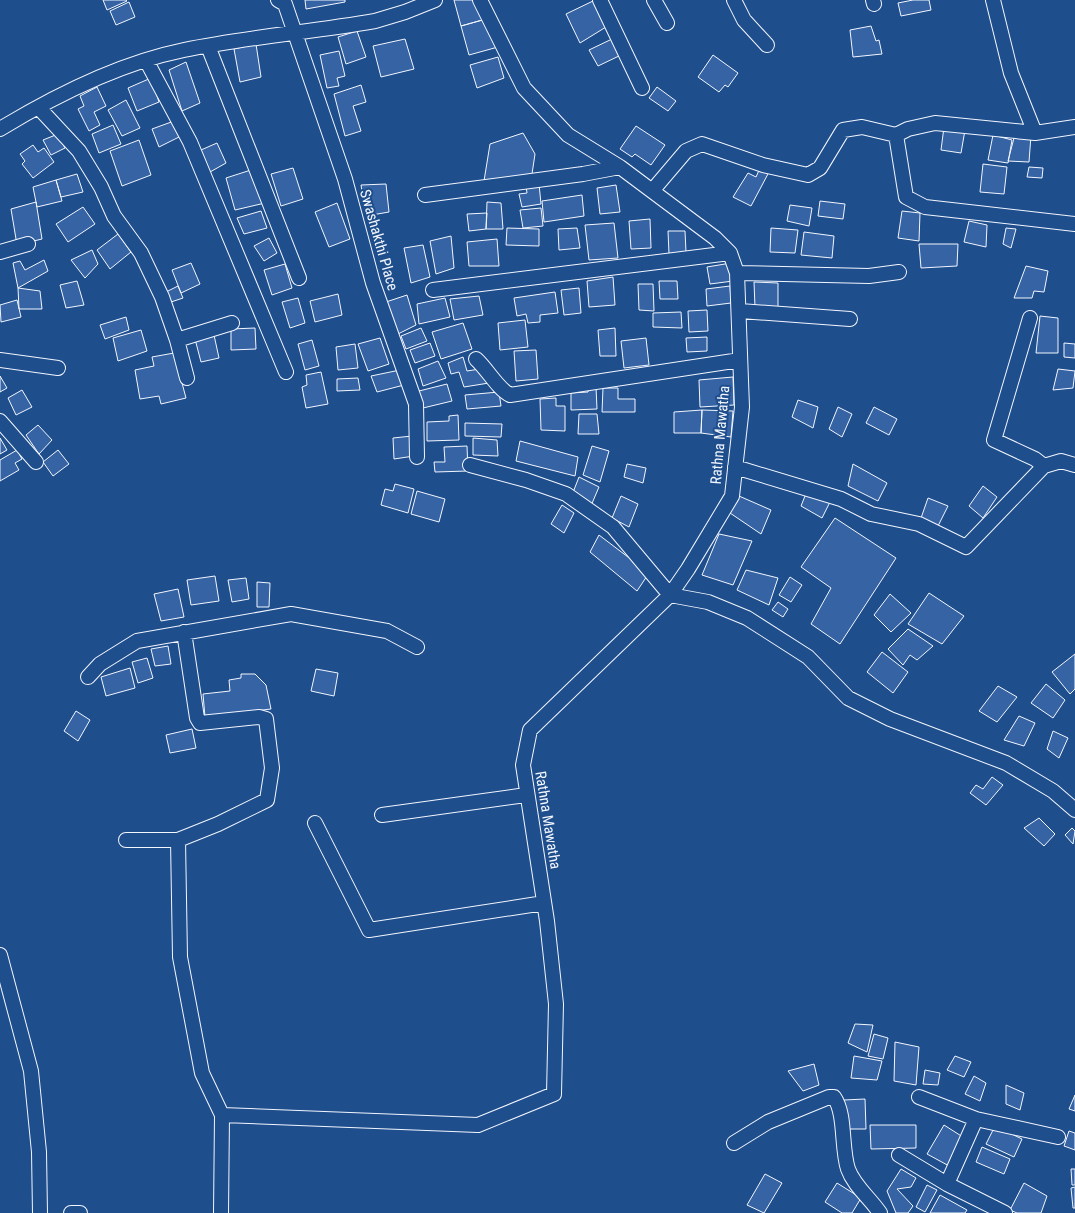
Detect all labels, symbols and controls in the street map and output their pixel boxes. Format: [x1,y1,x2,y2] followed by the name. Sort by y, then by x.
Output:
[356,187,402,293] street label: Swashakthi Place
[707,385,733,485] street label: Rathna Mawatha
[531,770,565,870] street label: Rathna Mawatha

